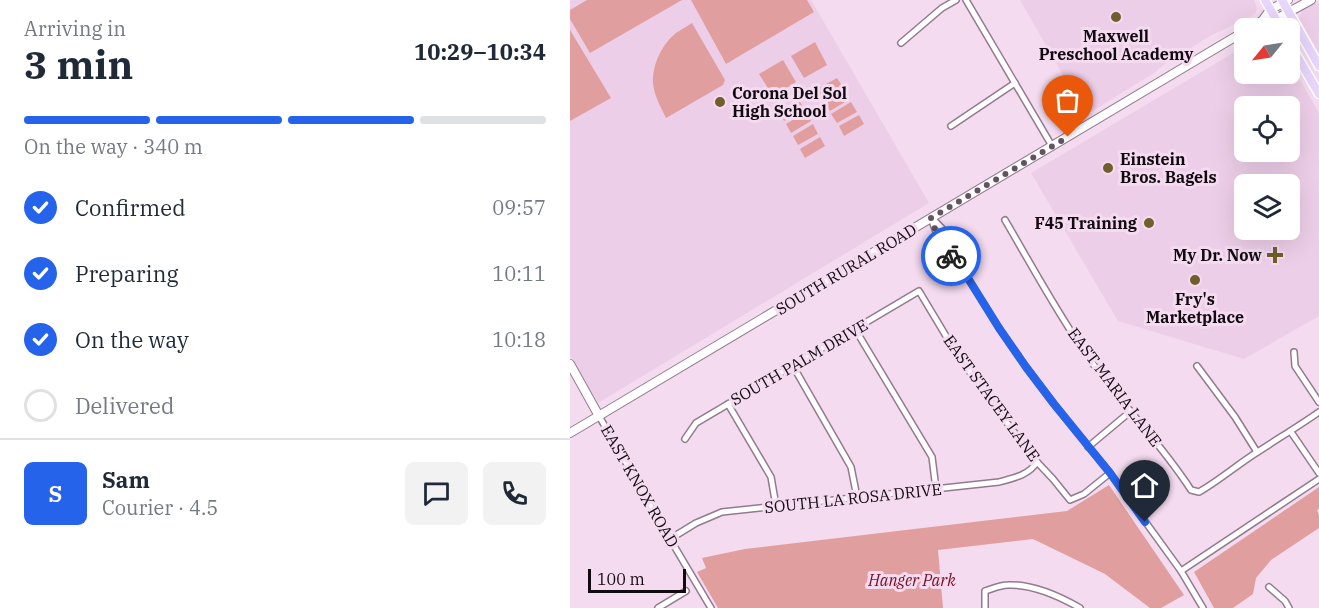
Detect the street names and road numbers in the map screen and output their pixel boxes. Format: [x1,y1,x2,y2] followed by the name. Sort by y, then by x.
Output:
[772,219,920,319] street label: SOUTH RURAL ROAD
[727,315,871,409] street label: SOUTH PALM DRIVE
[1064,324,1166,450] street label: EAST MARIA LANE
[939,331,1045,465] street label: EAST STACEY LANE
[597,421,683,551] street label: EAST KNOX ROAD
[763,479,943,517] street label: SOUTH LA ROSA DRIVE

